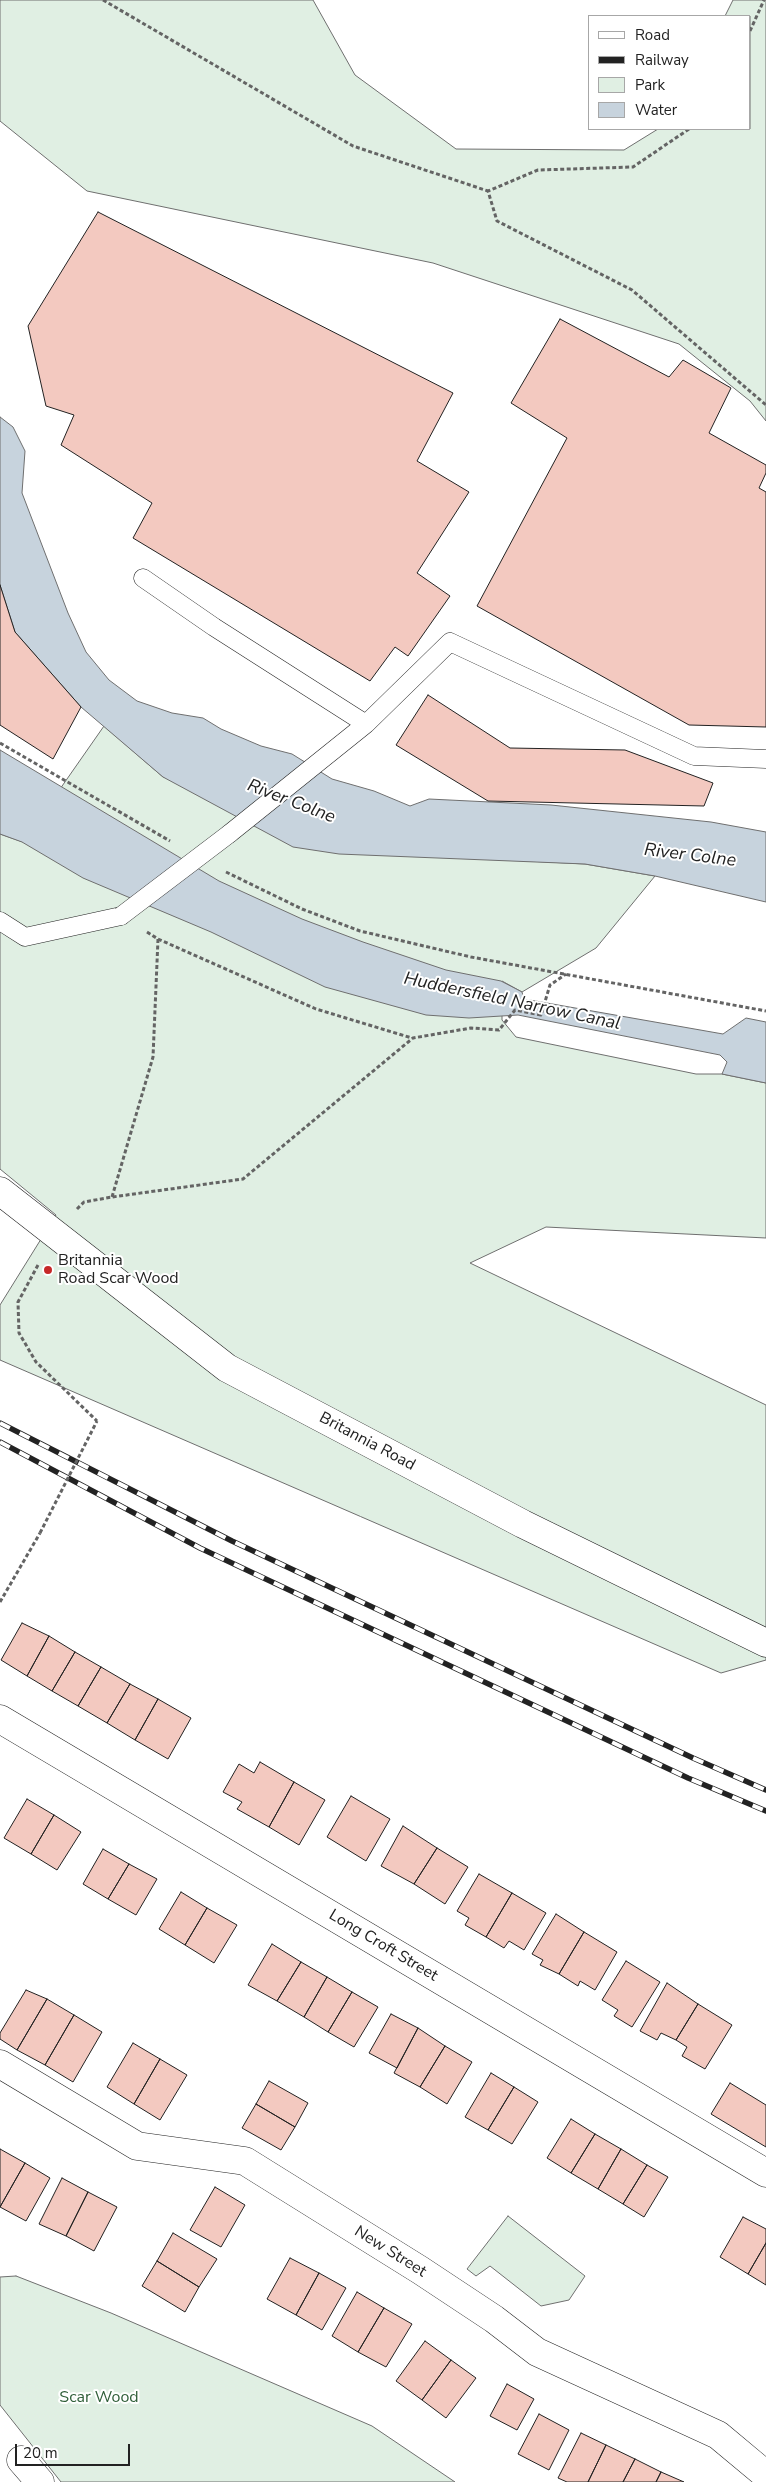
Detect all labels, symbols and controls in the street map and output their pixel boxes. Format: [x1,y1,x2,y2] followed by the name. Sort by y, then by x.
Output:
[588,15,751,130] legend
[635,25,670,45] text: Road
[635,50,689,70] text: Railway
[635,75,665,95] text: Park
[635,100,677,120] text: Water
[244,775,338,829] water label: River Colne
[643,840,737,872] water label: River Colne
[402,968,622,1036] water label: Huddersfield Narrow Canal
[58,1251,179,1289] place label: Britannia Road Scar Wood
[42,1264,54,1276] marker: Britannia Road Scar Wood
[316,1409,418,1475] street label: Britannia Road
[325,1906,441,1986] street label: Long Croft Street
[350,2222,430,2282] street label: New Street
[59,2388,139,2408] park label: Scar Wood
[18,2434,132,2466] scale bar
[23,2443,58,2463] text: 20 m

